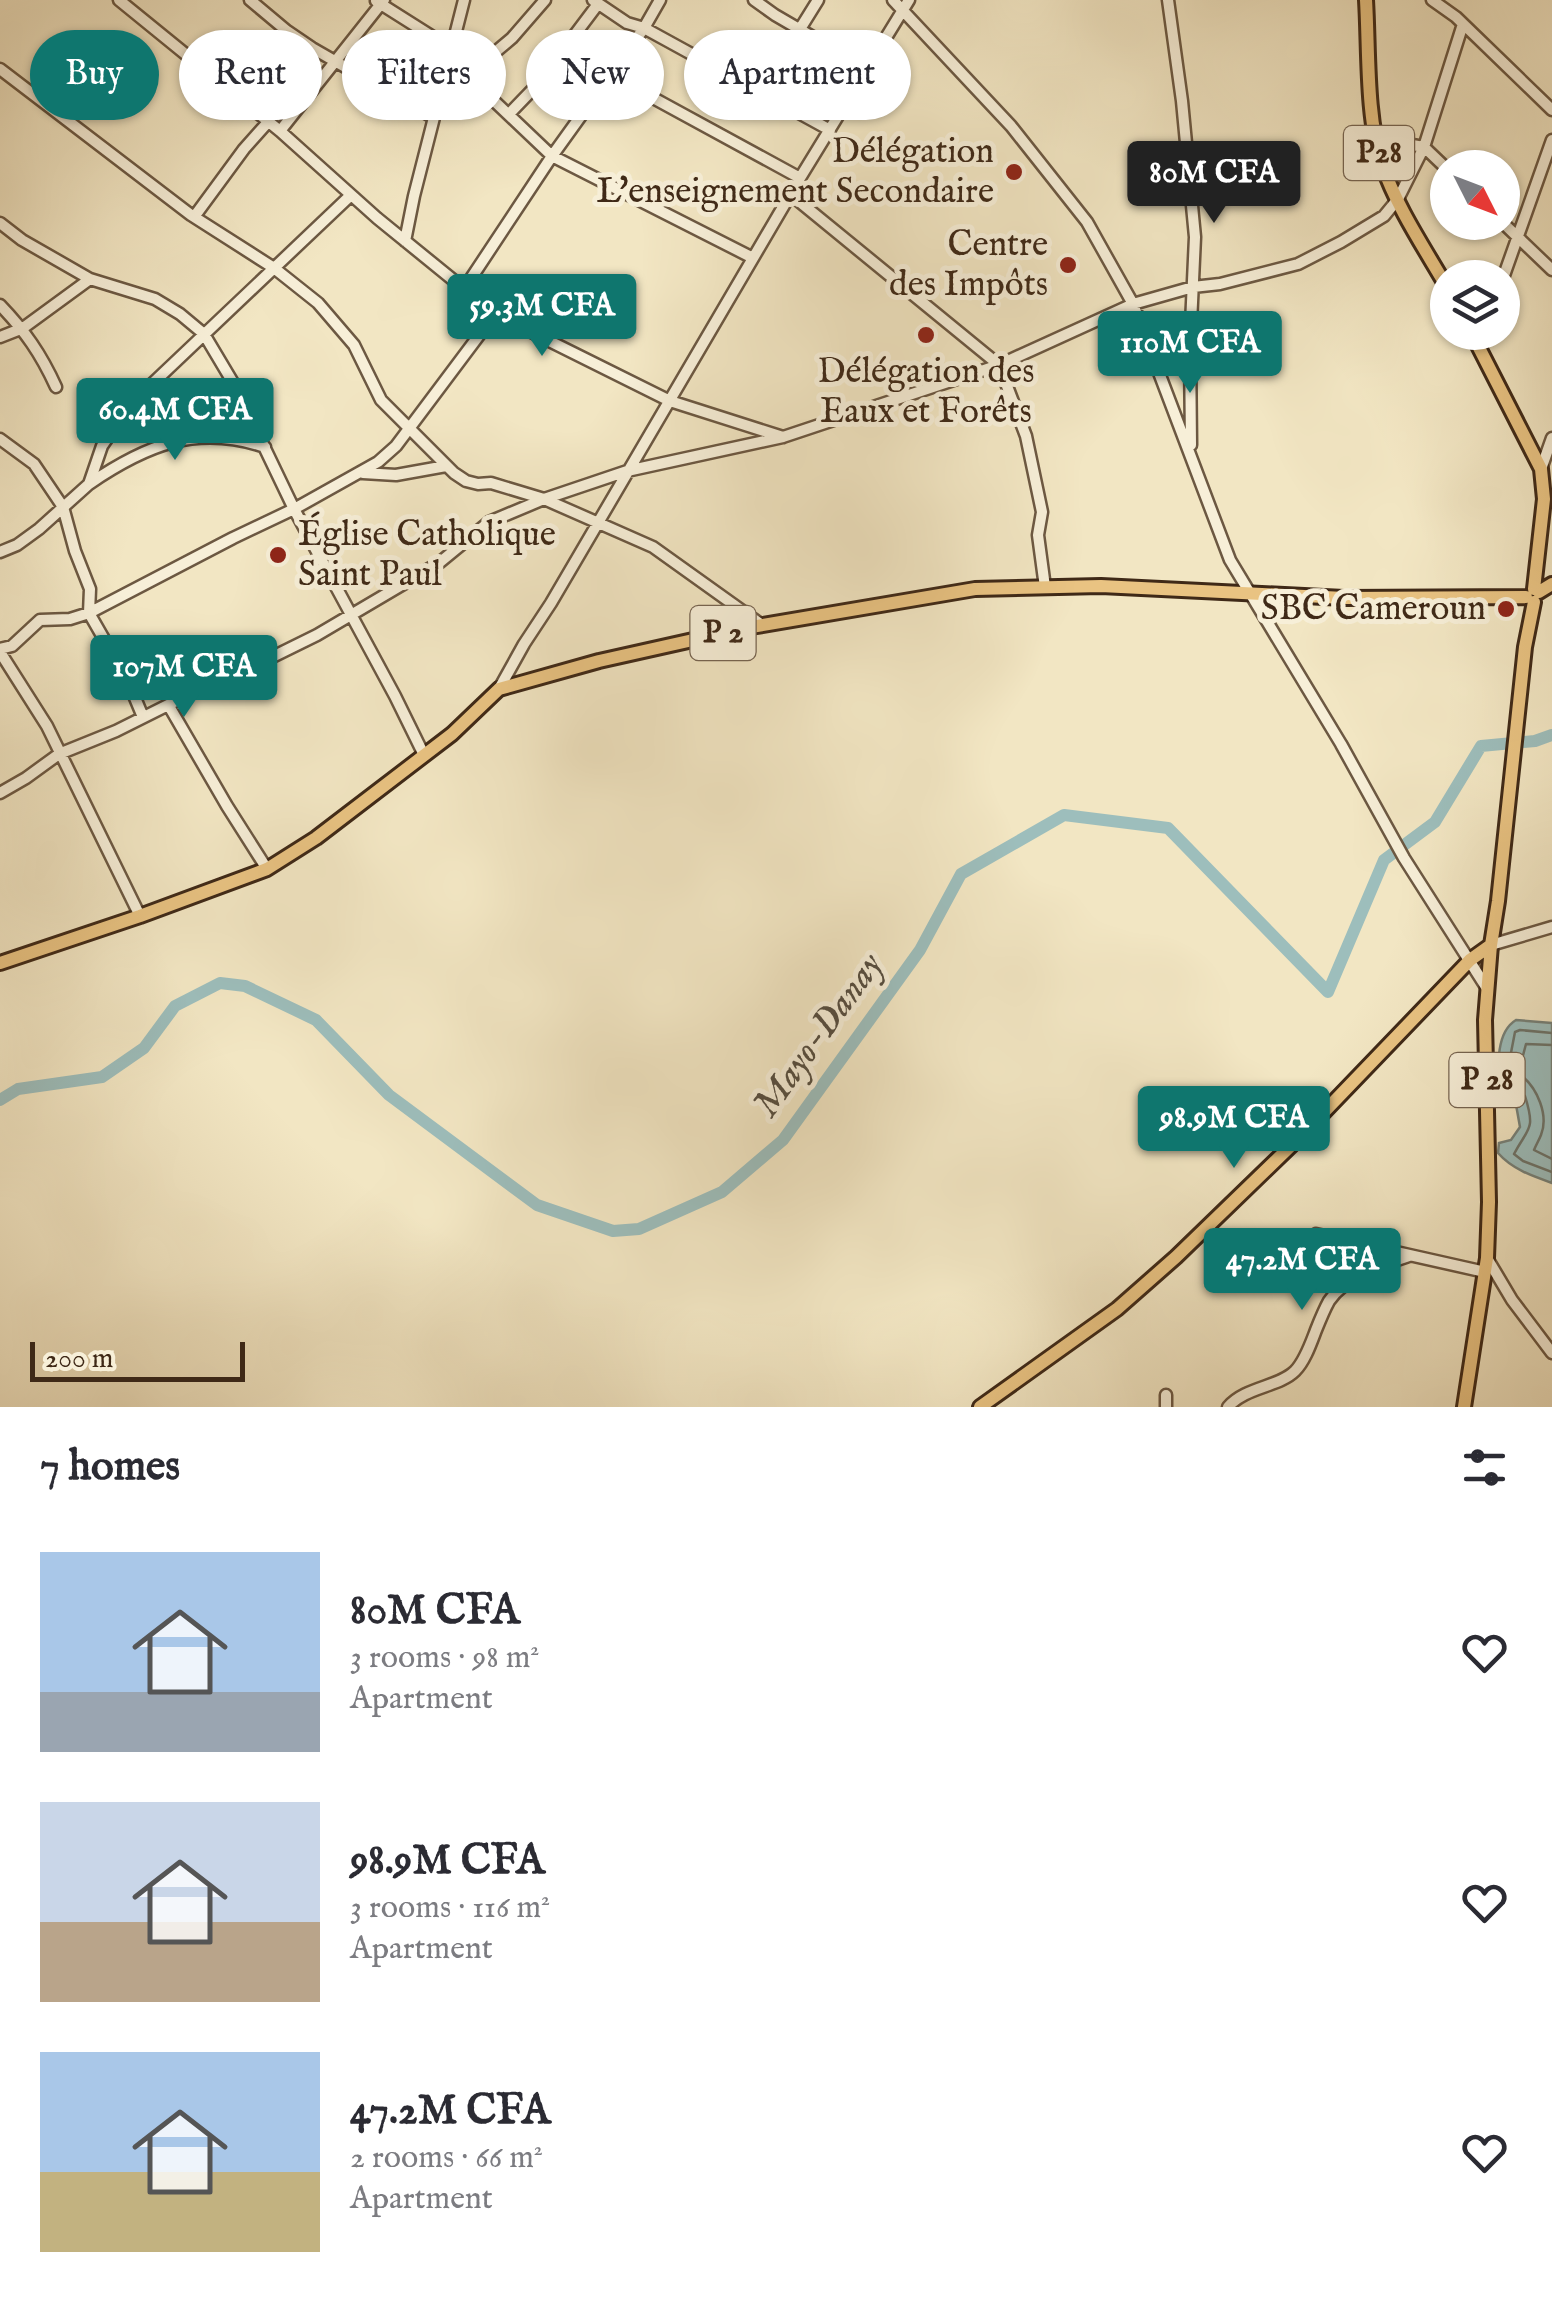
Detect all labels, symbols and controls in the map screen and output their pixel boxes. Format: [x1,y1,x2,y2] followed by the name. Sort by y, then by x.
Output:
[30,30,159,120] chip: Buy
[179,30,322,120] chip: Rent
[342,30,506,120] chip: Filters
[526,30,664,120] chip: New
[684,30,911,120] chip: Apartment
[1344,126,1414,180] road number: P28
[596,130,994,215] place label: Délégation L'enseignement Secondaire
[1122,141,1306,226] pin: 80M CFA
[1430,150,1520,240] north arrow
[1430,150,1520,350] map controls
[1149,153,1279,194] text: 80M CFA
[1003,161,1025,183] marker: Délégation L'enseignement Secondaire
[889,223,1048,308] place label: Centre des Impôts
[1057,254,1079,276] marker: Centre des Impôts
[1430,260,1520,350] button: layers
[428,274,656,359] pin: 59.3M CFA
[469,286,615,327] text: 59.3M CFA
[1087,311,1293,396] pin: 110M CFA
[1120,323,1260,364] text: 110M CFA
[915,324,937,346] marker: Délégation des Eaux et Forêts
[817,350,1035,435] place label: Délégation des Eaux et Forêts
[61,378,289,463] pin: 60.4M CFA
[98,390,252,431] text: 60.4M CFA
[298,511,556,598] place label: Église Catholique Saint Paul
[267,544,289,566] marker: Église Catholique Saint Paul
[1261,587,1486,632] place label: SBC Cameroun
[1495,598,1517,620] marker: SBC Cameroun
[690,606,756,660] road number: P 2
[81,635,287,720] pin: 107M CFA
[112,647,256,688] text: 107M CFA
[743,944,895,1128] water label: Mayo-Danay
[1450,1053,1524,1107] road number: P 28
[1120,1086,1348,1171] pin: 98.9M CFA
[1160,1098,1308,1139] text: 98.9M CFA
[1188,1228,1416,1313] pin: 47.2M CFA
[1226,1240,1378,1281] text: 47.2M CFA
[30,1337,245,1382] scale bar
[45,1342,113,1377] text: 200 m
[1457,1440,1512,1495] icon: filters
[40,1441,180,1494] text: 7 homes
[350,1585,520,1638] text: 80M CFA
[120,1592,240,1712] icon: home
[1457,1625,1512,1680] icon: heart
[350,1638,539,1679] text: 3 rooms · 98 m²
[350,1679,493,1720] text: Apartment
[350,1835,545,1888] text: 98.9M CFA
[120,1842,240,1962] icon: home
[1457,1875,1512,1930] icon: heart
[350,1888,550,1929] text: 3 rooms · 116 m²
[350,1929,493,1970] text: Apartment
[350,2085,550,2138] text: 47.2M CFA
[120,2092,240,2212] icon: home
[1457,2125,1512,2180] icon: heart
[350,2138,543,2179] text: 2 rooms · 66 m²
[350,2179,493,2220] text: Apartment

